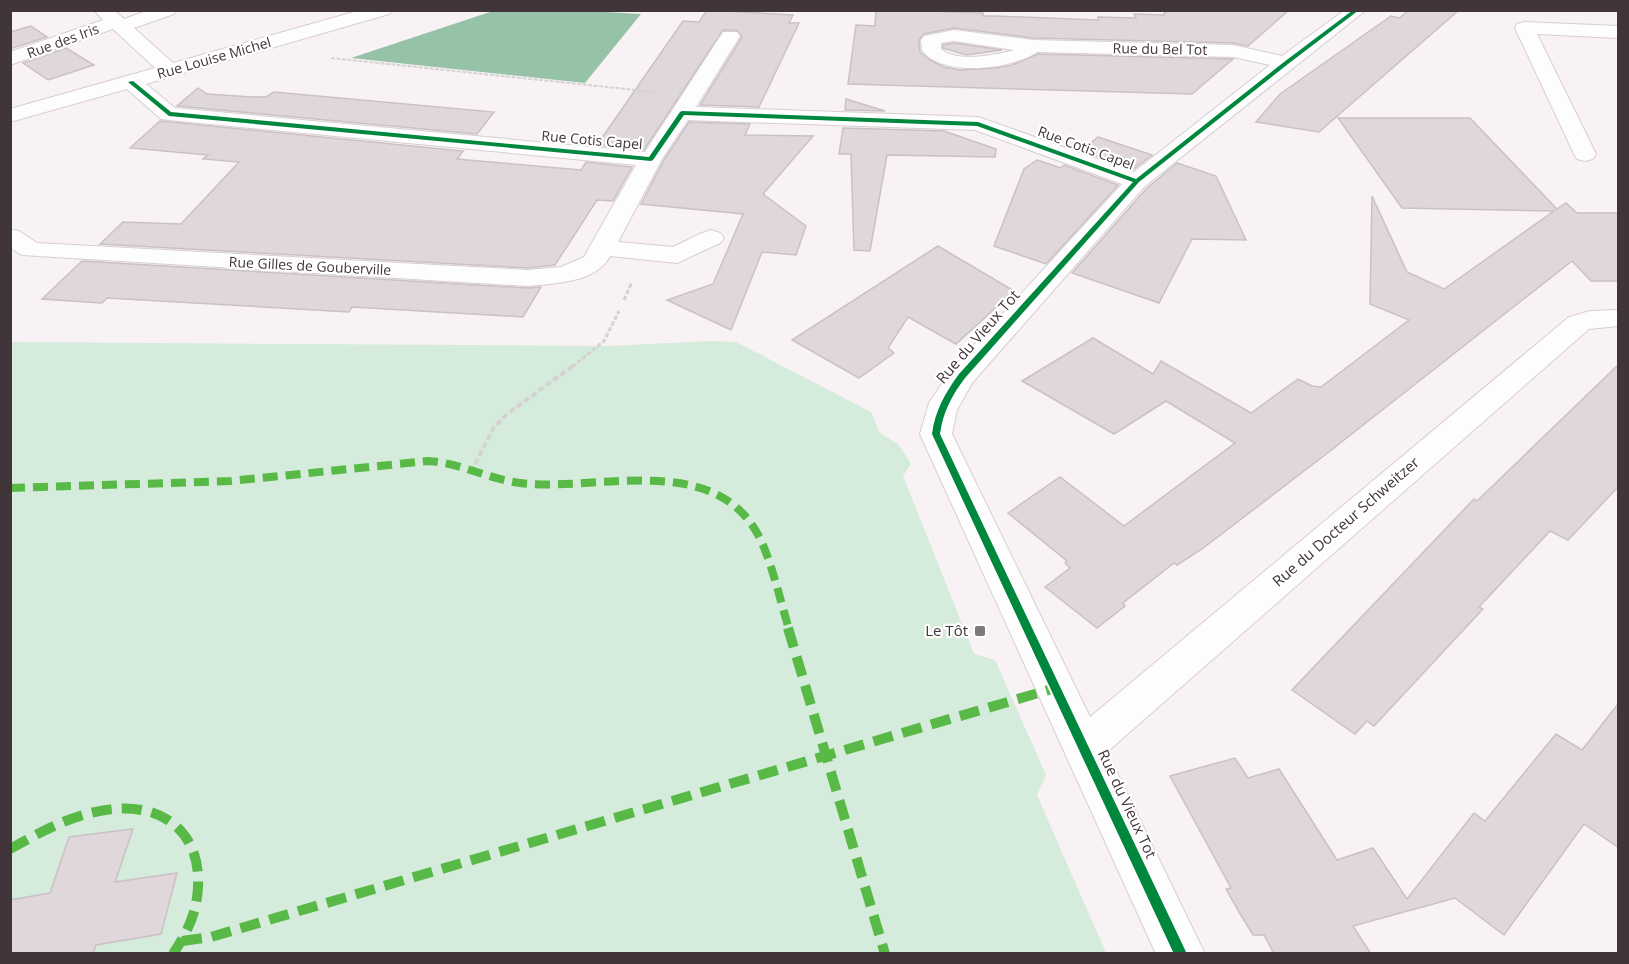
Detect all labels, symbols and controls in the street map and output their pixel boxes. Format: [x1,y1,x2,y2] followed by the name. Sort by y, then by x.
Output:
[24,19,102,62] street label: Rue des Iris
[155,32,273,83] street label: Rue Louise Michel
[1112,38,1208,59] street label: Rue du Bel Tot
[1035,121,1137,174] street label: Rue Cotis Capel
[541,126,643,153] street label: Rue Cotis Capel
[228,252,392,279] street label: Rue Gilles de Gouberville
[931,285,1023,387] street label: Rue du Vieux Tot
[1268,452,1423,591] street label: Rue du Docteur Schweitzer
[925,620,968,640] place label: Le Tôt
[973,624,987,638] marker: Le Tôt
[1094,746,1162,861] street label: Rue du Vieux Tot

